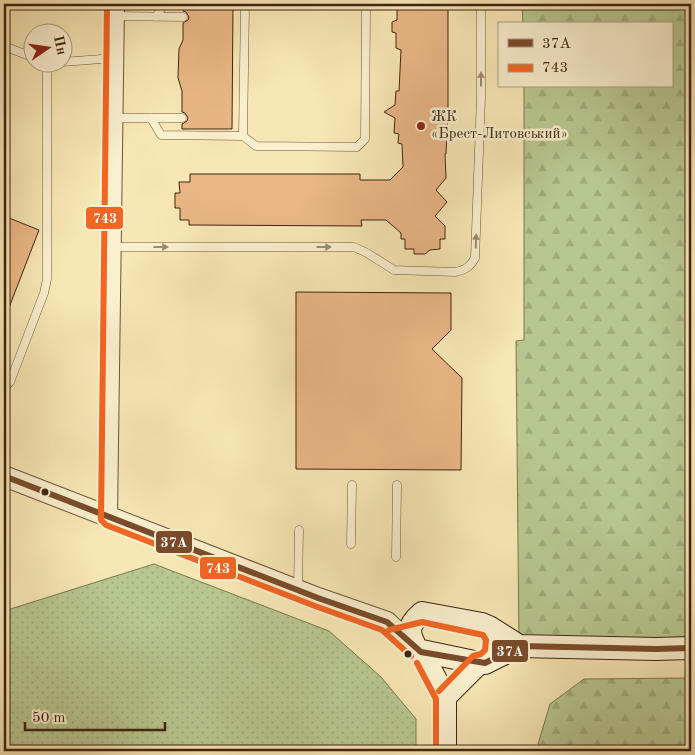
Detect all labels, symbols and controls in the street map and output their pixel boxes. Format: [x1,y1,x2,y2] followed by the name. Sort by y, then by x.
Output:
[22,22,72,72] north arrow
[498,22,672,88] legend
[51,34,69,56] text: Пн
[542,37,571,52] text: 37А
[542,61,568,76] text: 743
[477,71,485,87] one-way arrow
[431,110,568,142] place label: ЖК «Брест-Литовський»
[415,120,427,132] marker: ЖК «Брест-Литовський»
[85,206,124,230] line badge: 743
[93,212,117,226] text: 743
[472,233,480,249] one-way arrow
[154,243,170,251] one-way arrow
[316,243,332,251] one-way arrow
[40,487,50,497] unlabelled marker
[155,530,193,554] line badge: 37А
[161,536,188,550] text: 37А
[199,556,237,580] line badge: 743
[206,562,230,576] text: 743
[491,639,529,663] line badge: 37А
[497,645,524,659] text: 37А
[403,649,413,659] unlabelled marker
[25,700,165,732] scale bar
[32,711,66,726] text: 50 m

